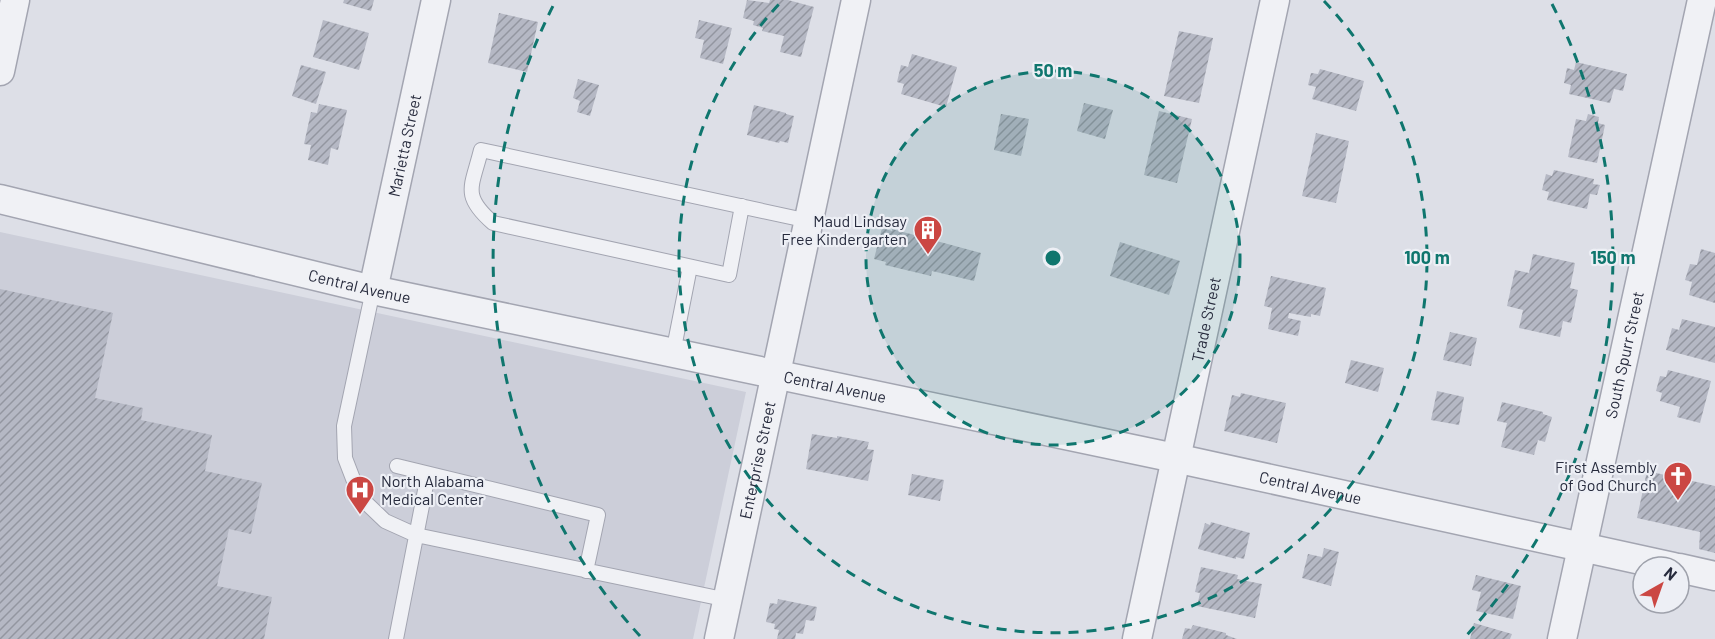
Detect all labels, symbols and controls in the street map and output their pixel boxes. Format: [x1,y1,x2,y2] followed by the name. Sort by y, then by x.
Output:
[1034,59,1072,81] text: 50 m
[384,92,424,198] street label: Marietta Street
[781,211,908,248] place label: Maud Lindsay Free Kindergarten
[912,214,944,256] building icon: Maud Lindsay Free Kindergarten
[1404,246,1450,268] text: 100 m
[1591,246,1635,268] text: 150 m
[1043,248,1063,268] centre of rings
[307,265,413,307] street label: Central Avenue
[1187,275,1224,364] street label: Trade Street
[1601,289,1647,420] street label: South Spurr Street
[782,366,888,406] street label: Central Avenue
[735,399,779,521] street label: Enterprise Street
[1555,457,1658,494] place label: First Assembly of God Church
[1662,460,1694,502] church icon: First Assembly of God Church
[1258,467,1364,508] street label: Central Avenue
[381,471,484,508] place label: North Alabama Medical Center
[344,474,376,516] hospital icon: North Alabama Medical Center
[1631,555,1691,615] north arrow
[1661,562,1681,584] text: N

